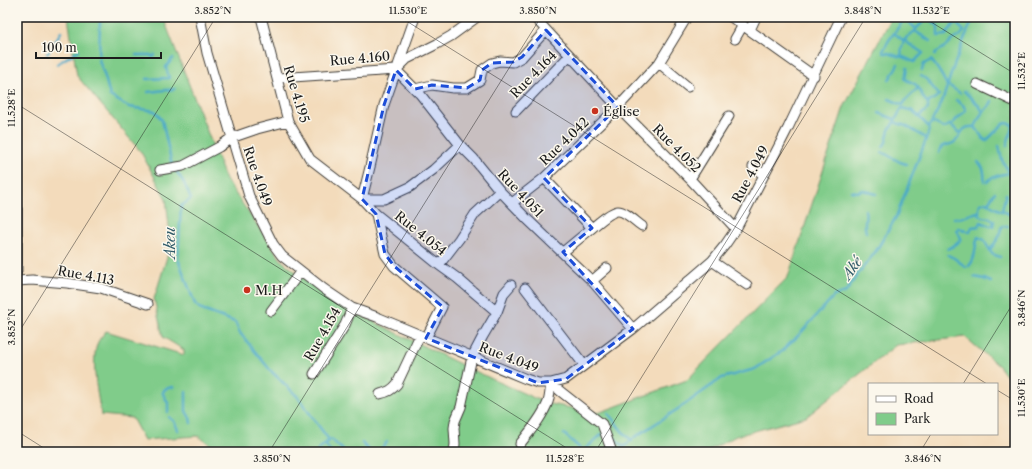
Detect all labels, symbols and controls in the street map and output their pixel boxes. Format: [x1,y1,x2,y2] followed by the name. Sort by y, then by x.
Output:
[195,4,231,17] text: 3.852°N
[389,4,427,17] text: 11.530°E
[519,4,557,17] text: 3.850°N
[844,4,882,17] text: 3.848°N
[912,4,950,17] text: 11.532°E
[36,34,161,60] scale bar
[42,40,77,55] text: 100 m
[329,47,391,69] street label: Rue 4.160
[506,47,560,101] street label: Rue 4.164
[1015,52,1028,90] text: 11.532°E
[281,63,313,125] street label: Rue 4.195
[5,89,18,127] text: 11.528°E
[603,103,640,119] place label: Église
[590,106,600,116] marker: Église
[536,114,592,168] street label: Rue 4.042
[650,121,704,175] street label: Rue 4.052
[728,143,772,205] street label: Rue 4.049
[240,144,276,208] street label: Rue 4.049
[495,166,548,221] street label: Rue 4.051
[392,207,450,259] street label: Rue 4.054
[161,226,179,261] water label: Akeu
[837,252,867,284] water label: Aké
[56,262,116,288] street label: Rue 4.113
[255,282,283,298] place label: M.H
[242,285,252,295] marker: M.H
[1015,289,1028,327] text: 3.846°N
[300,304,344,364] street label: Rue 4.154
[5,309,18,345] text: 3.852°N
[477,338,541,376] street label: Rue 4.049
[1015,379,1028,417] text: 11.530°E
[868,383,998,435] legend
[904,391,934,406] text: Road
[904,411,931,426] text: Park
[253,452,291,465] text: 3.850°N
[546,452,584,465] text: 11.528°E
[904,452,942,465] text: 3.846°N

